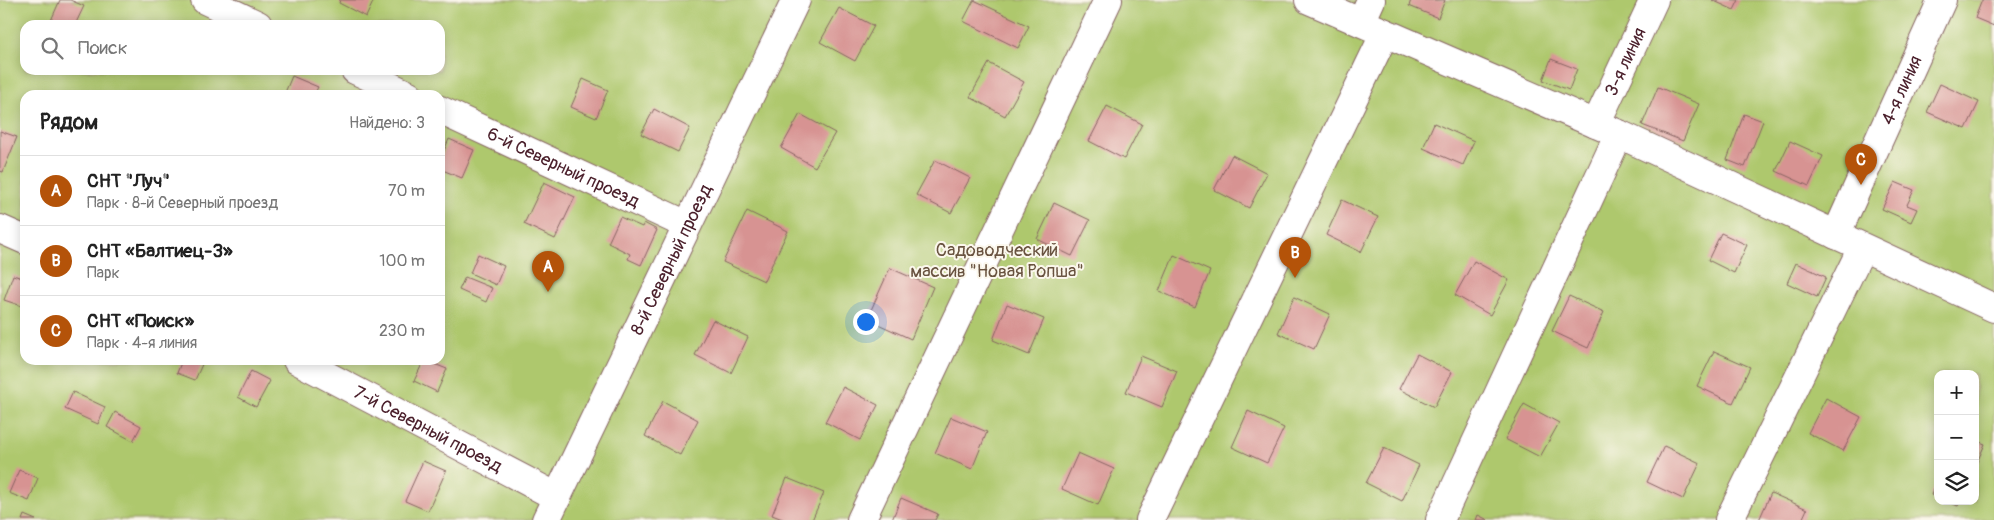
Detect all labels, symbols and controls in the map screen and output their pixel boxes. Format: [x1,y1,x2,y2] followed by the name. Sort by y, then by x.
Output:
[20,20,445,75] search box
[1599,24,1651,99] street label: 3-я линия
[38,34,66,62] icon: search
[78,36,128,60] text: Поиск
[1876,52,1927,128] street label: 4-я линия
[40,109,98,136] text: Рядом
[349,113,425,133] text: Найдено: 3
[483,122,643,213] street label: 6-й Северный проезд
[1845,144,1877,185] pin: C
[87,169,170,193] text: СНТ "Луч"
[625,180,717,339] street label: 8-й Северный проезд
[51,181,61,201] text: A
[388,181,425,201] text: 70 m
[87,193,278,213] text: Парк · 8-й Северный проезд
[1279,237,1311,278] pin: B
[87,239,233,263] text: СНТ «Балтиец-3»
[910,239,1084,283] park label: Садоводческий массив "Новая Ропша"
[51,251,61,271] text: B
[379,251,425,271] text: 100 m
[532,251,564,292] pin: A
[87,263,120,283] text: Парк
[87,309,194,333] text: СНТ «Поиск»
[853,309,879,335] your location
[51,321,61,341] text: C
[379,321,425,341] text: 230 m
[87,333,197,353] text: Парк · 4-я линия
[1934,370,1979,505] map controls
[1934,370,1979,415] button: +
[350,380,506,478] street label: 7-й Северный проезд
[1934,415,1979,460] button: −
[1934,460,1979,505] button: layers

